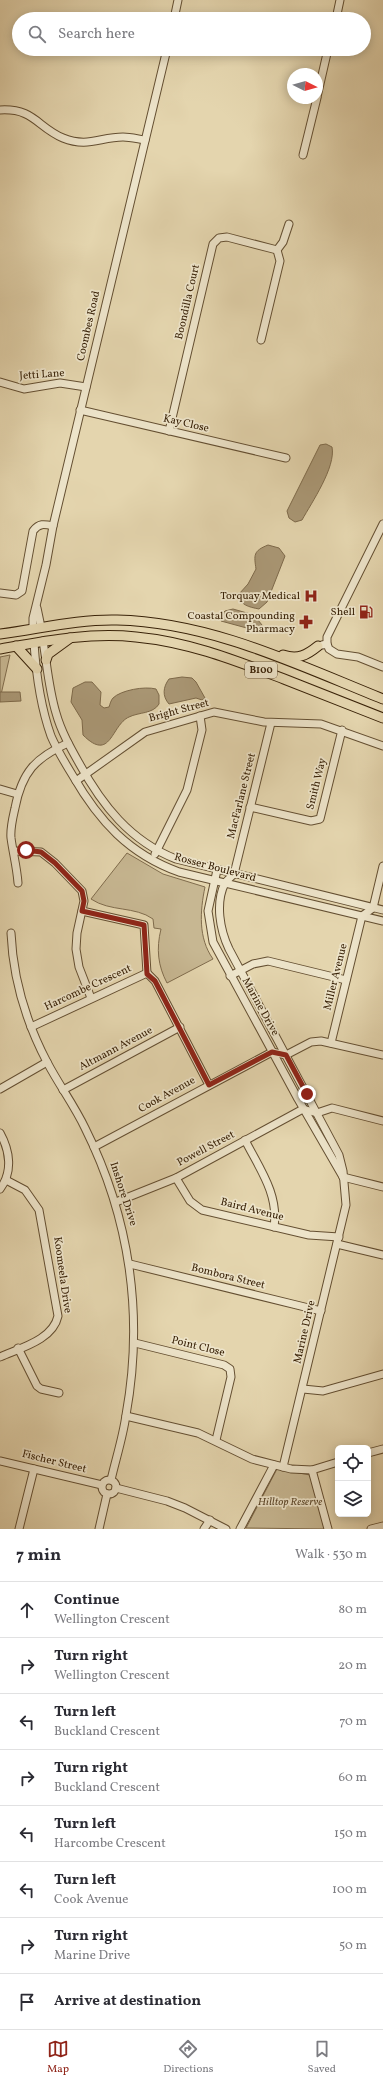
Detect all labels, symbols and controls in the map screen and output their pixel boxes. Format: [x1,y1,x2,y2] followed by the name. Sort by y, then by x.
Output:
[12,12,371,56] search box
[26,23,48,45] icon: search
[58,24,135,45] text: Search here
[287,68,323,104] north arrow
[172,263,204,341] street label: Boondilla Court
[74,289,104,363] street label: Coombes Road
[19,366,65,384] street label: Jetti Lane
[162,411,210,437] street label: Kay Close
[303,588,319,604] hospital icon: Torquay Medical
[220,589,300,604] place label: Torquay Medical
[358,604,374,620] fuel station icon: Shell
[331,605,355,620] place label: Shell
[188,609,295,637] place label: Coastal Compounding Pharmacy
[298,614,314,630] pharmacy icon: Coastal Compounding Pharmacy
[245,662,277,678] road number: B100
[147,696,211,726] street label: Bright Street
[224,751,260,840] street label: MacFarlane Street
[303,757,331,811] street label: Smith Way
[17,841,35,859] route start
[172,850,258,886] street label: Rosser Boulevard
[320,942,352,1012] street label: Miller Avenue
[42,961,134,1015] street label: Harcombe Crescent
[238,975,282,1039] street label: Marine Drive
[77,1023,155,1075] street label: Altmann Avenue
[136,1073,198,1117] street label: Cook Avenue
[298,1085,316,1103] route end
[175,1127,238,1170] street label: Powell Street
[106,1160,140,1228] street label: Inshore Drive
[219,1195,285,1225] street label: Baird Avenue
[49,1236,75,1314] street label: Koomeela Drive
[190,1261,267,1293] street label: Bombora Street
[290,1299,320,1365] street label: Marine Drive
[170,1333,226,1361] street label: Point Close
[335,1445,371,1517] map controls
[335,1445,371,1481] button: locate
[20,1447,88,1477] street label: Fischer Street
[335,1481,371,1517] button: layers
[258,1495,322,1510] park label: Hilltop Reserve
[16,1544,61,1567] text: 7 min
[295,1546,367,1564] text: Walk · 530 m
[54,1590,119,1611] text: Continue
[16,1599,38,1621] icon: ahead
[338,1601,367,1619] text: 80 m
[54,1611,170,1629] text: Wellington Crescent
[54,1646,128,1667] text: Turn right
[16,1655,38,1677] icon: right
[338,1657,367,1675] text: 20 m
[54,1667,170,1685] text: Wellington Crescent
[54,1702,116,1723] text: Turn left
[16,1711,38,1733] icon: left
[339,1713,367,1731] text: 70 m
[54,1723,160,1741] text: Buckland Crescent
[54,1758,128,1779] text: Turn right
[16,1767,38,1789] icon: right
[339,1769,367,1787] text: 60 m
[54,1779,160,1797] text: Buckland Crescent
[54,1814,116,1835] text: Turn left
[16,1823,38,1845] icon: left
[334,1825,367,1843] text: 150 m
[54,1835,166,1853] text: Harcombe Crescent
[54,1870,116,1891] text: Turn left
[16,1879,38,1901] icon: left
[332,1881,367,1899] text: 100 m
[54,1891,128,1909] text: Cook Avenue
[54,1926,128,1947] text: Turn right
[16,1935,38,1957] icon: right
[339,1937,367,1955] text: 50 m
[54,1947,130,1965] text: Marine Drive
[16,1991,38,2013] icon: arrive
[54,1991,201,2012] text: Arrive at destination
[47,2038,69,2077] tab: Map
[163,2038,214,2077] tab: Directions
[308,2038,336,2077] tab: Saved

